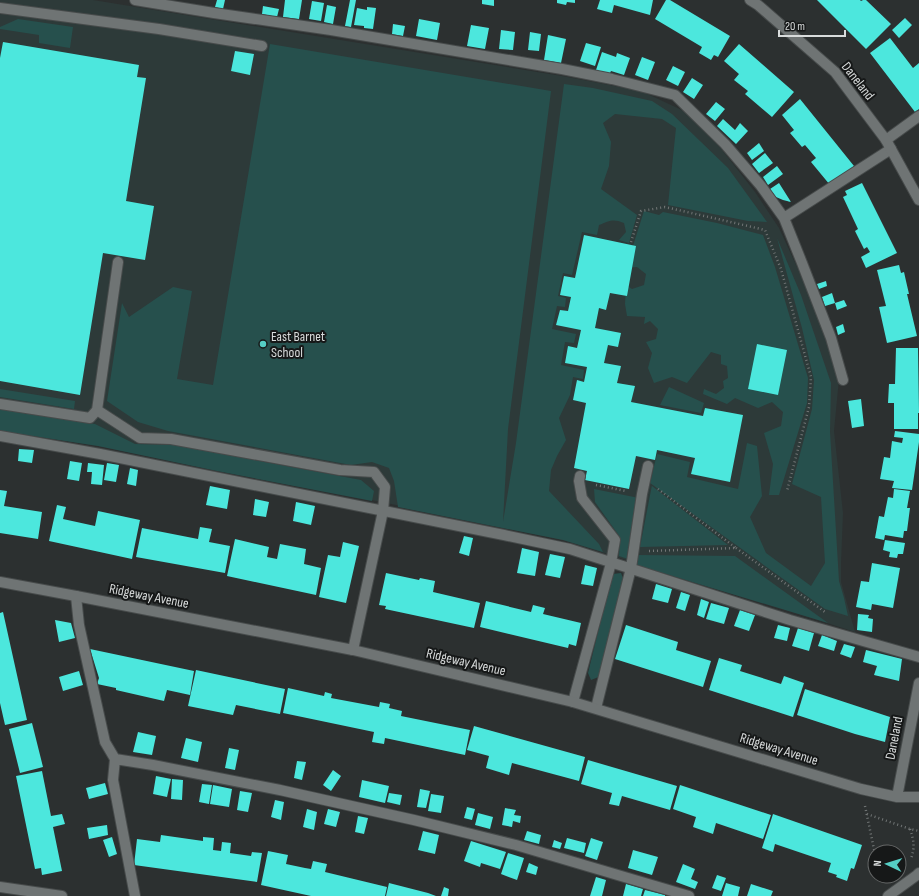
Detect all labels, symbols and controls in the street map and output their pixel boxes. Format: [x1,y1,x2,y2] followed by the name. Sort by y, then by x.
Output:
[779,12,845,38] scale bar
[785,19,805,34] text: 20 m
[838,59,878,104] street label: Daneland
[271,328,325,361] place label: East Barnet School
[258,339,268,349] marker: East Barnet School
[108,580,190,612] street label: Ridgeway Avenue
[425,645,507,679] street label: Ridgeway Avenue
[881,715,907,761] street label: Daneland
[738,729,820,769] street label: Ridgeway Avenue
[867,844,907,884] north arrow
[871,860,884,867] text: N

